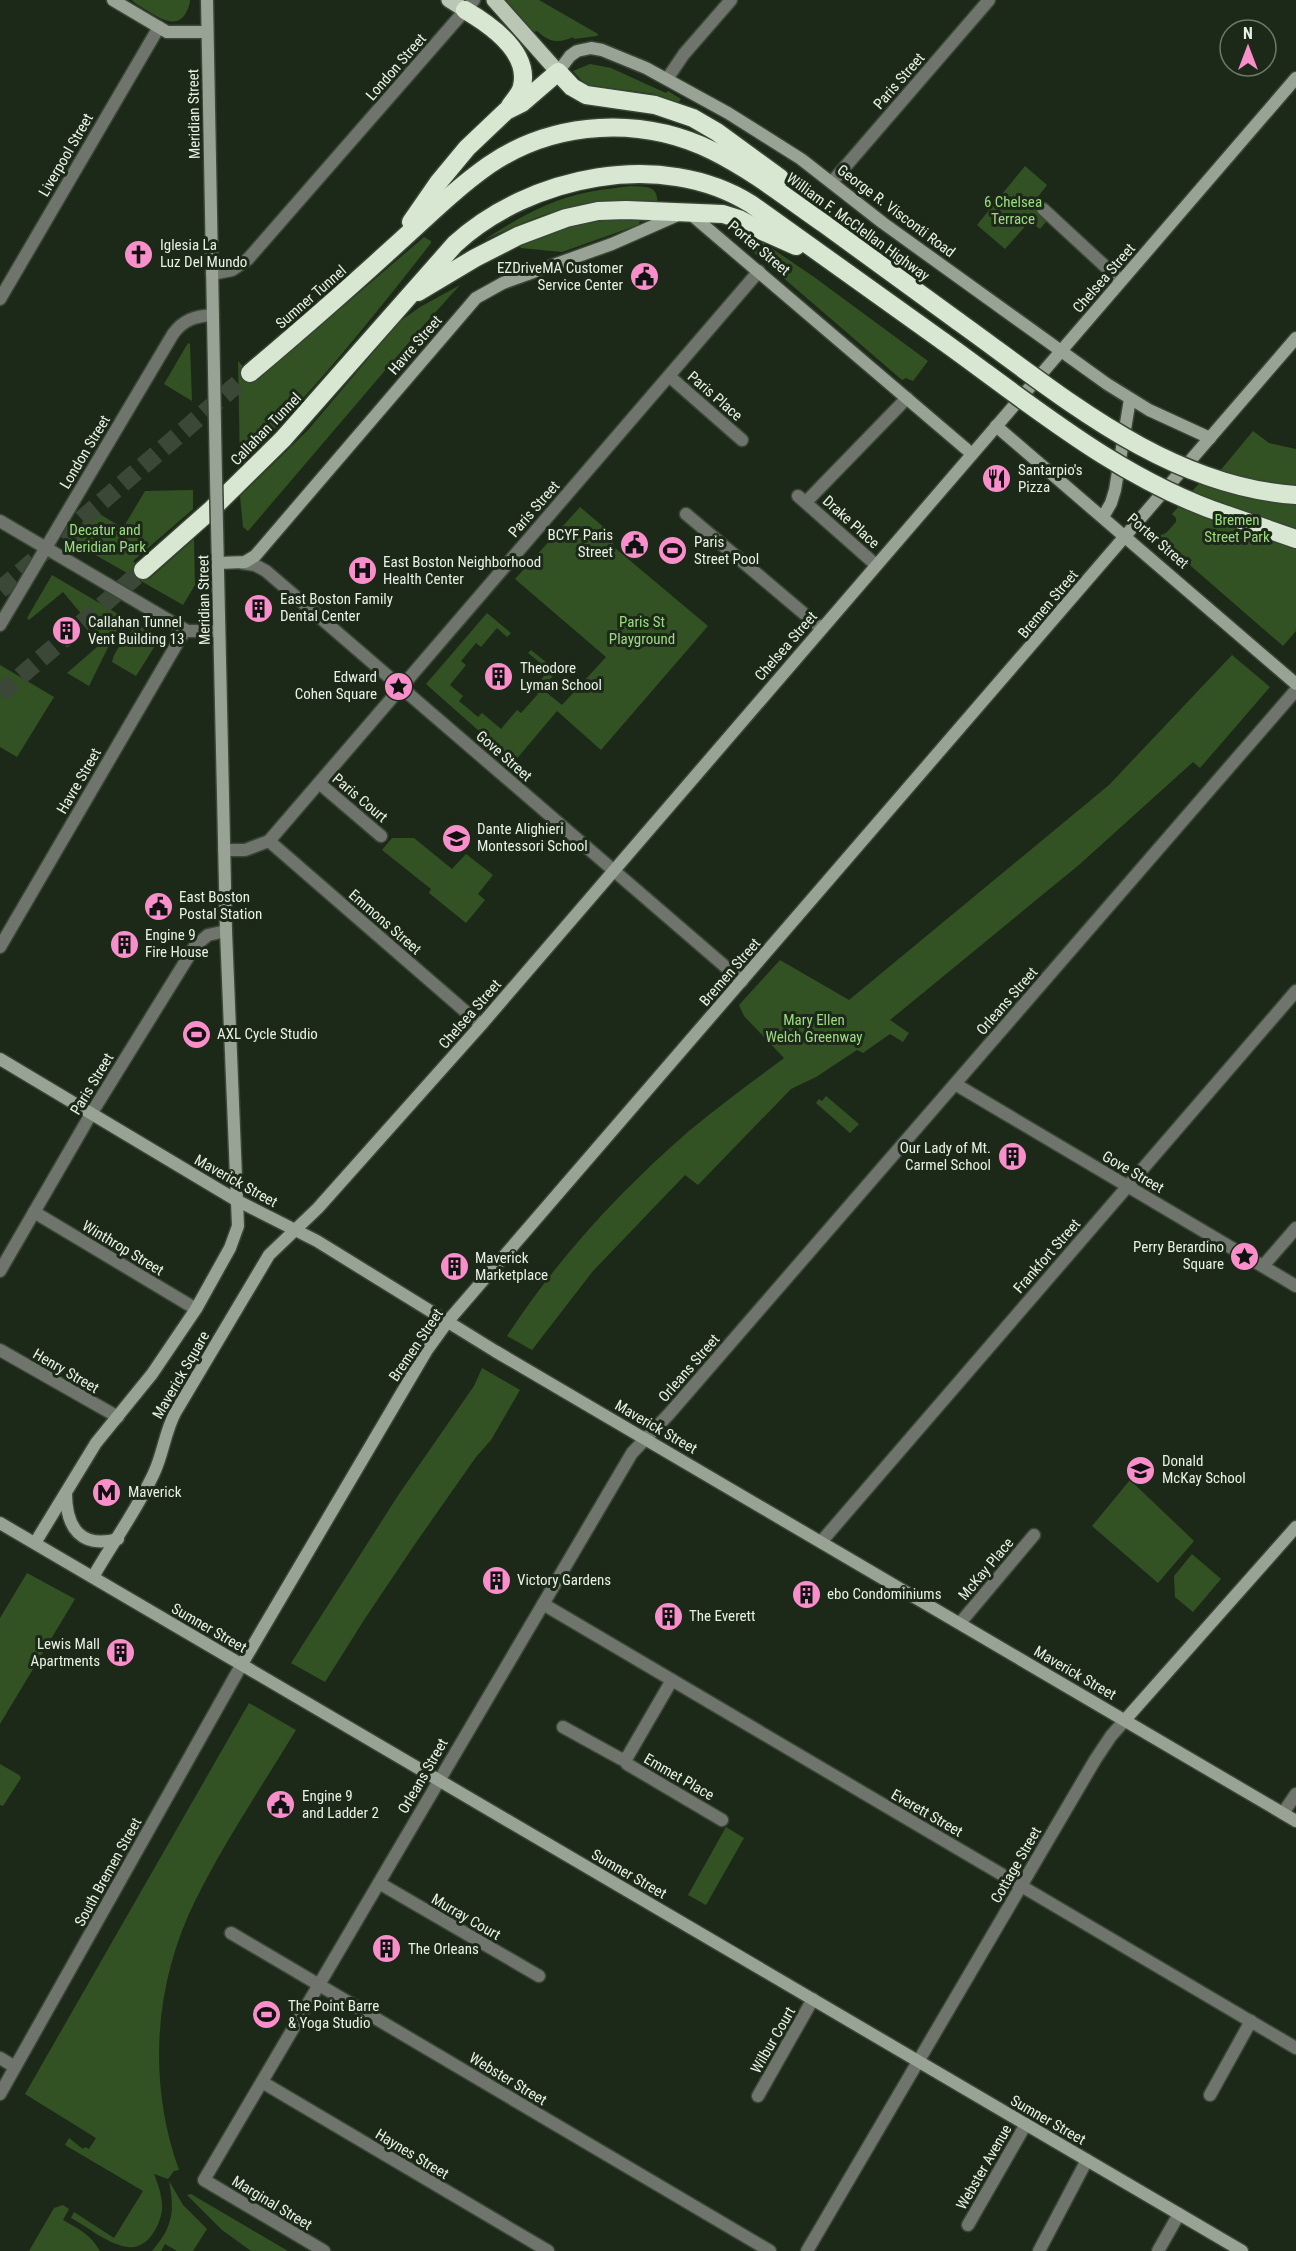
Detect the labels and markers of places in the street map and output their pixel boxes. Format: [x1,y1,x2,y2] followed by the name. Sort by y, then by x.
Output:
[160,236,247,271] place label: Iglesia La Luz Del Mundo
[123,238,155,270] church icon: Iglesia La Luz Del Mundo
[497,259,623,294] place label: EZDriveMA Customer Service Center
[628,261,660,293] public building icon: EZDriveMA Customer Service Center
[1018,461,1083,496] place label: Santarpio's Pizza
[981,463,1013,495] restaurant icon: Santarpio's Pizza
[548,526,613,561] place label: BCYF Paris Street
[618,528,650,560] public building icon: BCYF Paris Street
[694,533,759,568] place label: Paris Street Pool
[657,535,689,567] sports icon: Paris Street Pool
[383,553,541,588] place label: East Boston Neighborhood Health Center
[346,555,378,587] hospital icon: East Boston Neighborhood Health Center
[280,590,393,625] place label: East Boston Family Dental Center
[243,592,275,624] building icon: East Boston Family Dental Center
[88,613,184,648] place label: Callahan Tunnel Vent Building 13
[51,615,83,647] building icon: Callahan Tunnel Vent Building 13
[520,659,602,694] place label: Theodore Lyman School
[483,661,515,693] building icon: Theodore Lyman School
[295,668,377,703] place label: Edward Cohen Square
[382,670,414,702] place icon: Edward Cohen Square
[477,820,588,855] place label: Dante Alighieri Montessori School
[440,822,472,854] school or university icon: Dante Alighieri Montessori School
[179,888,262,923] place label: East Boston Postal Station
[142,890,174,922] public building icon: East Boston Postal Station
[145,926,209,961] place label: Engine 9 Fire House
[108,928,140,960] building icon: Engine 9 Fire House
[180,1018,212,1050] sports icon: AXL Cycle Studio
[217,1025,318,1043] place label: AXL Cycle Studio
[900,1139,991,1174] place label: Our Lady of Mt. Carmel School
[996,1141,1028,1173] building icon: Our Lady of Mt. Carmel School
[1133,1238,1224,1273] place label: Perry Berardino Square
[1229,1240,1261,1272] place icon: Perry Berardino Square
[475,1249,548,1284] place label: Maverick Marketplace
[438,1251,470,1283] building icon: Maverick Marketplace
[1162,1452,1246,1487] place label: Donald McKay School
[1125,1454,1157,1486] school or university icon: Donald McKay School
[91,1476,123,1508] metro station icon: Maverick
[128,1483,182,1501] place label: Maverick
[480,1564,512,1596] building icon: Victory Gardens
[517,1571,611,1589] place label: Victory Gardens
[790,1578,822,1610] building icon: ebo Condominiums
[827,1585,942,1603] place label: ebo Condominiums
[652,1600,684,1632] building icon: The Everett
[689,1607,755,1625] place label: The Everett
[31,1635,100,1670] place label: Lewis Mall Apartments
[105,1637,137,1669] building icon: Lewis Mall Apartments
[302,1787,379,1822] place label: Engine 9 and Ladder 2
[265,1789,297,1821] public building icon: Engine 9 and Ladder 2
[371,1933,403,1965] building icon: The Orleans
[408,1940,479,1958] place label: The Orleans
[288,1997,379,2032] place label: The Point Barre & Yoga Studio
[251,1999,283,2031] sports icon: The Point Barre & Yoga Studio

